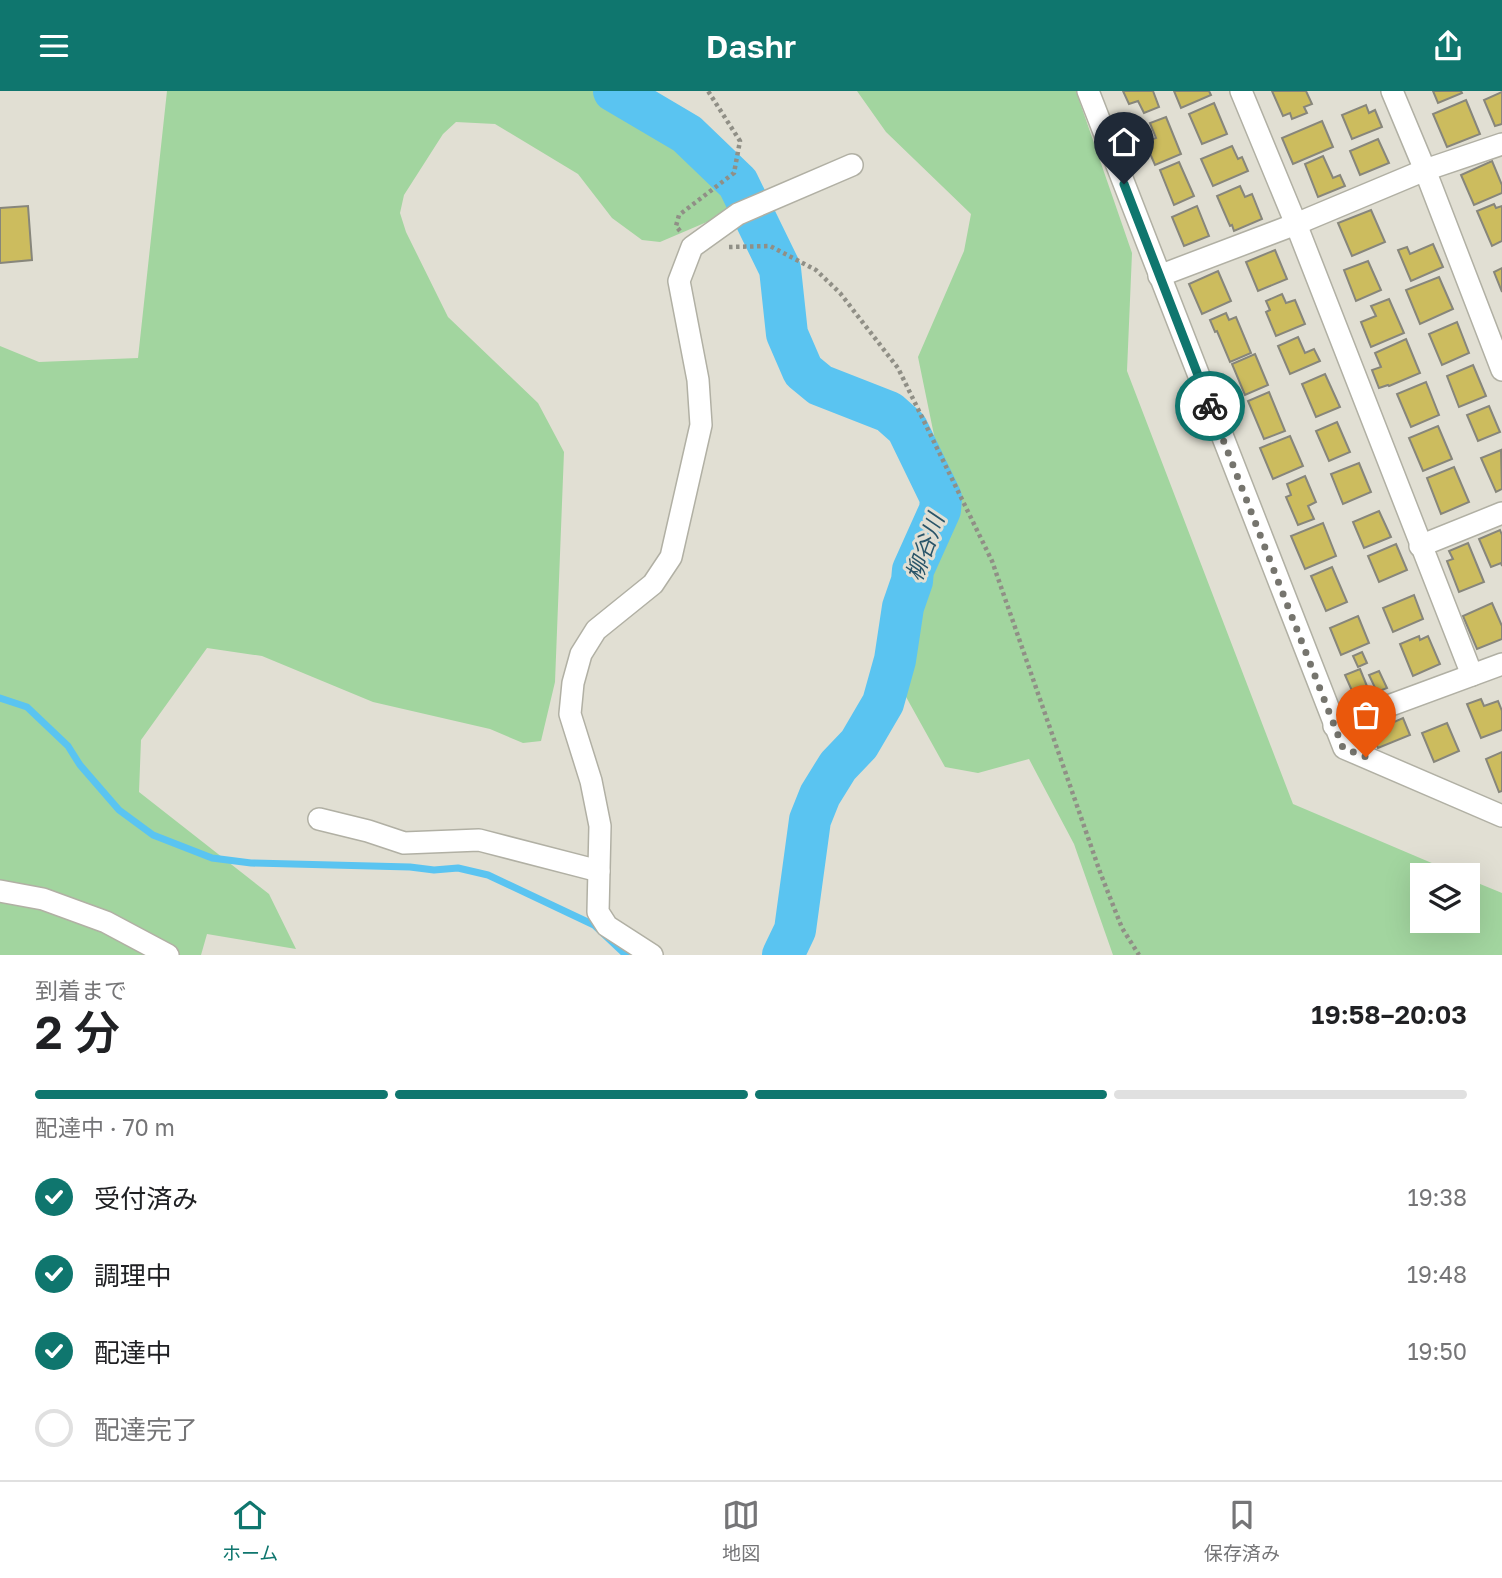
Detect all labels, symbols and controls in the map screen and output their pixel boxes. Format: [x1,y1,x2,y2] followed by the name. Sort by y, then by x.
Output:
[35,27,73,65] icon: menu
[706,27,796,65] text: Dashr
[1429,27,1467,65] icon: share
[1094,112,1154,184] pin
[1105,123,1143,161] icon: home
[1175,371,1245,441] courier
[1191,387,1229,425] icon: bike
[899,507,950,584] water label: 柳谷川
[1336,685,1396,757] pin
[1347,696,1385,734] icon: bag
[1410,863,1480,933] map controls
[1410,863,1480,933] button: layers
[35,976,127,1004] text: 到着まで
[1311,999,1467,1030] text: 19:58–20:03
[35,1004,120,1059] text: 2 分
[35,1113,175,1141] text: 配達中 · 70 m
[35,1178,73,1216] icon: check
[94,1183,198,1214] text: 受付済み
[1408,1183,1467,1211] text: 19:38
[35,1255,73,1293] icon: check
[94,1260,172,1291] text: 調理中
[1407,1260,1467,1288] text: 19:48
[35,1332,73,1370] icon: check
[94,1337,172,1368] text: 配達中
[1407,1337,1467,1365] text: 19:50
[94,1414,198,1445] text: 配達完了
[222,1496,278,1565] tab: ホーム
[722,1496,760,1565] tab: 地図
[1204,1496,1280,1565] tab: 保存済み

